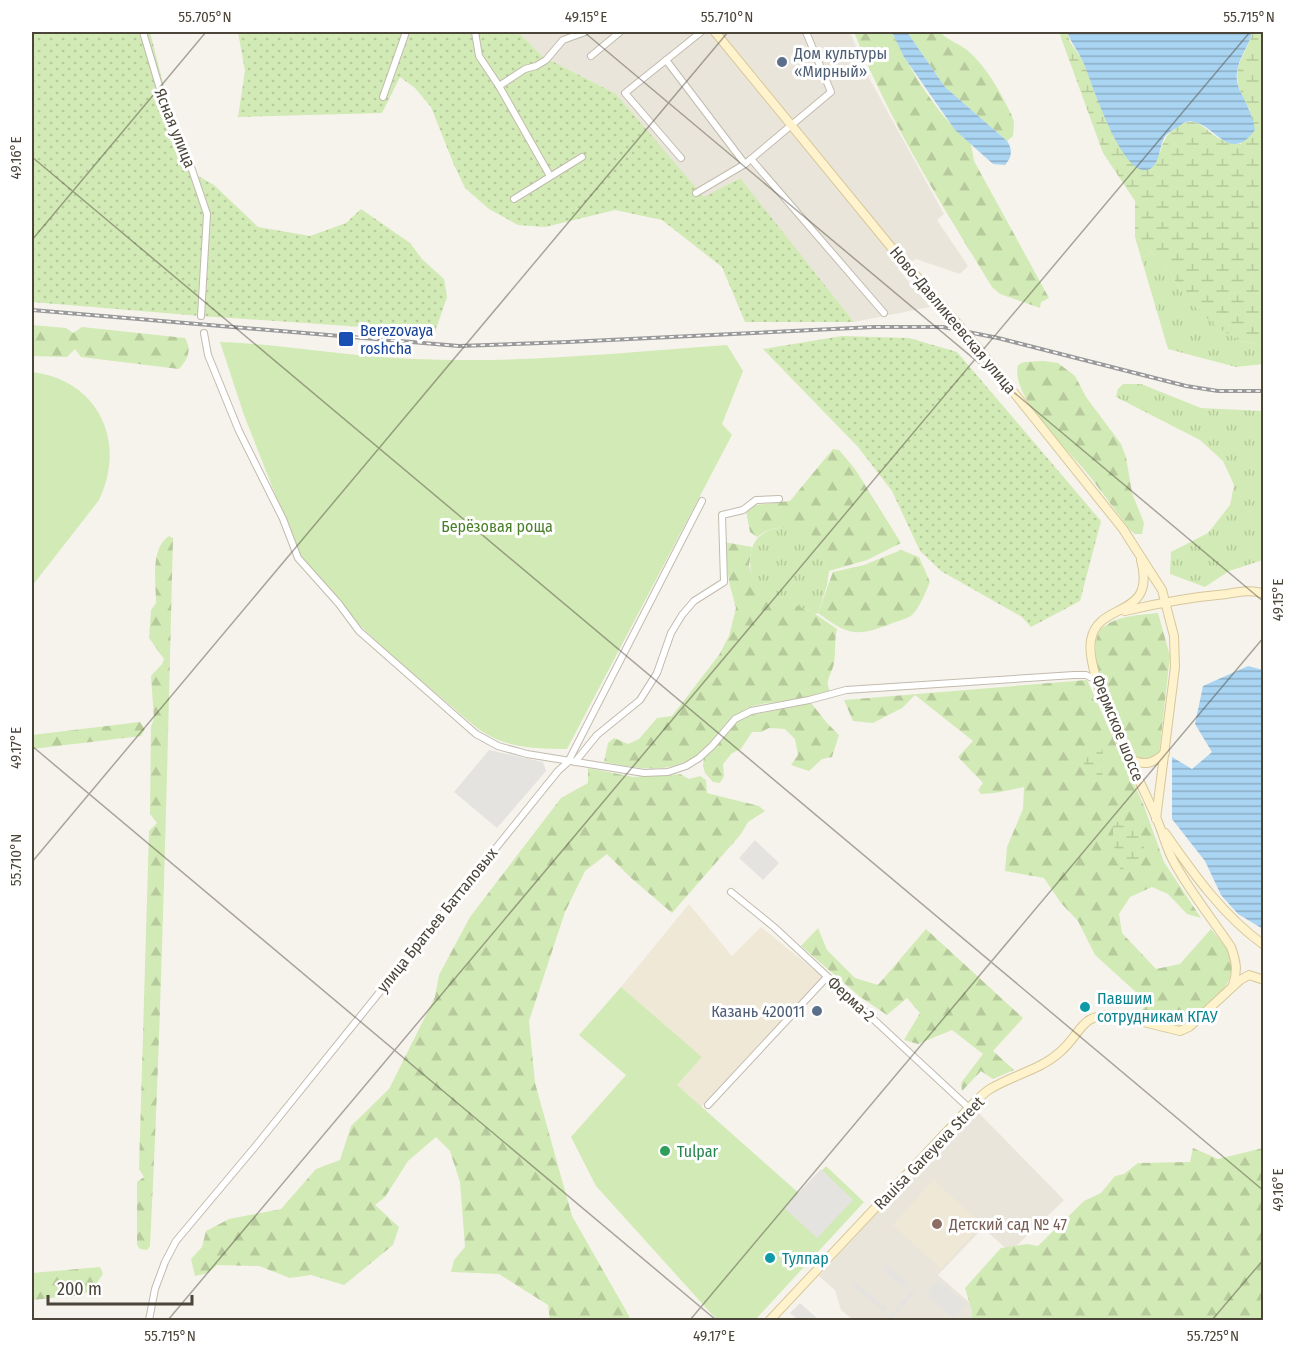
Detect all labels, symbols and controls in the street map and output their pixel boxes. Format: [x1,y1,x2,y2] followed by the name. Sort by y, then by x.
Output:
[178,8,232,26] text: 55.705°N
[565,8,607,26] text: 49.15°E
[701,8,753,26] text: 55.710°N
[1223,8,1275,26] text: 55.715°N
[793,44,887,81] place label: Дом культуры «Мирный»
[775,55,789,69] marker: Дом культуры «Мирный»
[151,86,200,171] street label: Ясная улица
[7,136,25,180] text: 49.16°E
[886,243,1020,398] street label: Ново-Давликеевская улица
[360,321,434,358] place label: Berezovaya roshcha
[337,330,355,348] marker: Berezovaya roshcha
[441,517,553,536] park label: Берёзовая роща
[1269,579,1287,621] text: 49.15°E
[1088,672,1148,784] street label: Фермское шоссе
[7,727,25,769] text: 49.17°E
[7,834,25,886] text: 55.710°N
[373,844,501,996] street label: улица Братьев Батталовых
[823,972,879,1026] street label: Ферма-2
[1097,989,1218,1026] place label: Павшим сотрудникам КГАУ
[1078,1000,1092,1014] marker: Павшим сотрудникам КГАУ
[711,1002,805,1021] place label: Казань 420011
[810,1004,824,1018] marker: Казань 420011
[870,1092,988,1213] street label: Rauisa Gareyeva Street
[677,1142,719,1161] place label: Tulpar
[658,1144,672,1158] marker: Tulpar
[1269,1168,1287,1212] text: 49.16°E
[948,1215,1067,1234] place label: Детский сад № 47
[930,1217,944,1231] marker: Детский сад № 47
[782,1249,829,1268] place label: Тулпар
[763,1251,777,1265] marker: Тулпар
[48,1268,192,1306] scale bar
[57,1278,102,1300] text: 200 m
[144,1327,196,1345] text: 55.715°N
[693,1327,735,1345] text: 49.17°E
[1187,1327,1239,1345] text: 55.725°N

